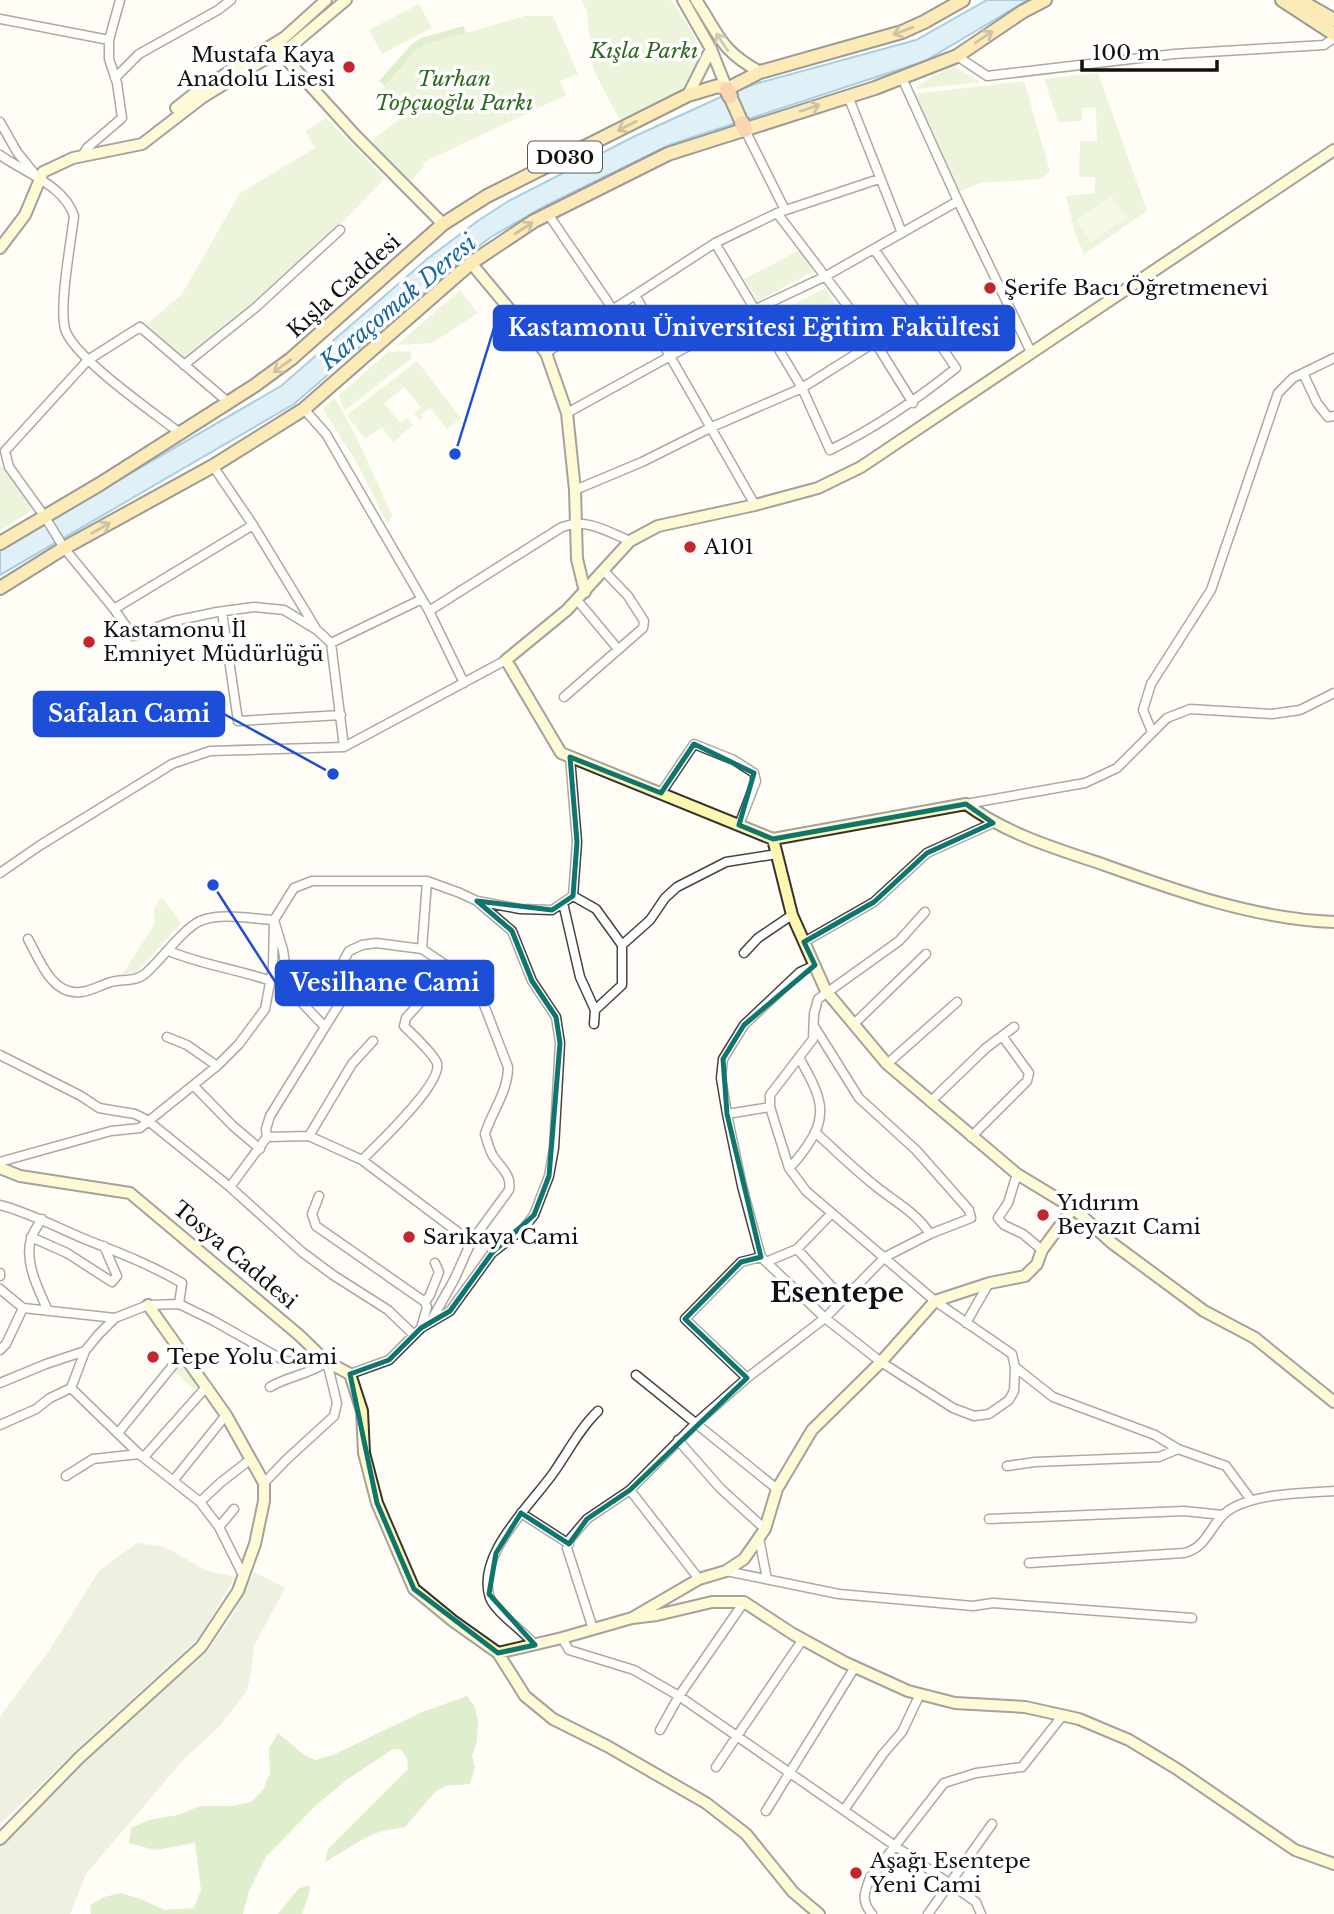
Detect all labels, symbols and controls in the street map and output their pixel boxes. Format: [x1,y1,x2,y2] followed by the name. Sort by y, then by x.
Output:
[892,26,914,38] one-way arrow
[1082,28,1217,72] scale bar
[974,30,993,44] one-way arrow
[715,33,729,52] one-way arrow
[589,38,698,64] park label: Kışla Parkı
[1092,40,1160,66] text: 100 m
[176,42,335,92] place label: Mustafa Kaya Anadolu Lisesi
[341,59,357,75] marker: Mustafa Kaya Anadolu Lisesi
[375,66,533,116] park label: Turhan Topçuoğlu Parkı
[798,101,820,113] one-way arrow
[617,119,638,133] one-way arrow
[528,141,602,172] road number: D030
[514,220,534,234] one-way arrow
[313,228,482,376] water label: Karaçomak Deresi
[282,229,406,343] street label: Kışla Caddesi
[1004,275,1268,301] place label: Şerife Bacı Öğretmenevi
[982,280,998,296] marker: Şerife Bacı Öğretmenevi
[494,306,1014,350] callout: Kastamonu Üniversitesi Eğitim Fakültesi
[508,313,1000,342] text: Kastamonu Üniversitesi Eğitim Fakültesi
[273,359,292,373] one-way arrow
[90,521,110,535] one-way arrow
[703,534,754,560] place label: A101
[682,539,698,555] marker: A101
[103,617,324,667] place label: Kastamonu İl Emniyet Müdürlüğü
[81,634,97,650] marker: Kastamonu İl Emniyet Müdürlüğü
[34,692,224,736] callout: Safalan Cami
[48,700,210,728] text: Safalan Cami
[276,961,493,1005] callout: Vesilhane Cami
[290,969,480,997] text: Vesilhane Cami
[1056,1190,1201,1240] place label: Yıdırım Beyazıt Cami
[168,1196,302,1314] street label: Tosya Caddesi
[1035,1207,1051,1223] marker: Yıdırım Beyazıt Cami
[423,1224,578,1250] place label: Sarıkaya Cami
[401,1229,417,1245] marker: Sarıkaya Cami
[770,1275,904,1310] district label: Esentepe
[167,1344,337,1370] place label: Tepe Yolu Cami
[145,1349,161,1365] marker: Tepe Yolu Cami
[869,1848,1031,1898] place label: Aşağı Esentepe Yeni Cami
[848,1865,864,1881] marker: Aşağı Esentepe Yeni Cami

